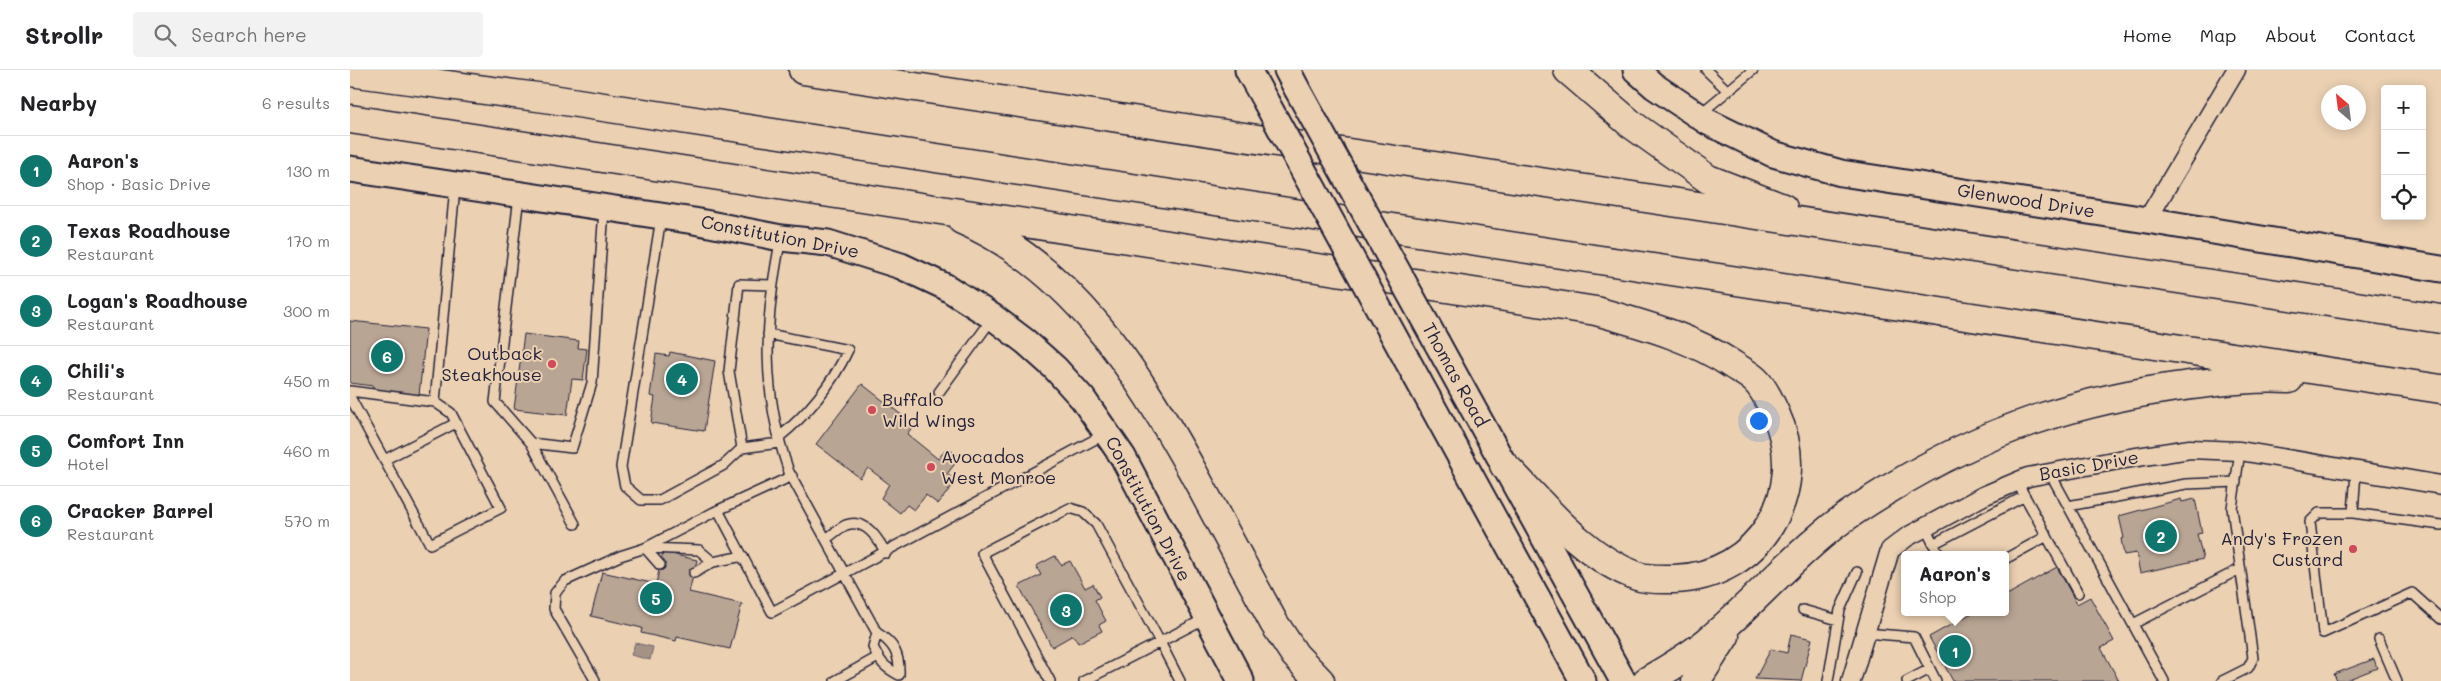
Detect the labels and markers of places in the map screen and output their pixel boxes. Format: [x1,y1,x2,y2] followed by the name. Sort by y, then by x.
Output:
[371,337,403,375] pin: 6
[441,341,542,386] place label: Outback Steakhouse
[546,358,558,370] marker: Outback Steakhouse
[666,360,698,398] pin: 4
[882,387,975,432] place label: Buffalo Wild Wings
[866,404,878,416] marker: Buffalo Wild Wings
[941,444,1056,489] place label: Avocados West Monroe
[925,461,937,473] marker: Avocados West Monroe
[2145,517,2177,555] pin: 2
[2220,526,2343,571] place label: Andy's Frozen Custard
[2347,543,2359,555] marker: Andy's Frozen Custard
[640,579,672,617] pin: 5
[1050,591,1082,629] pin: 3
[1939,632,1971,670] pin: 1

